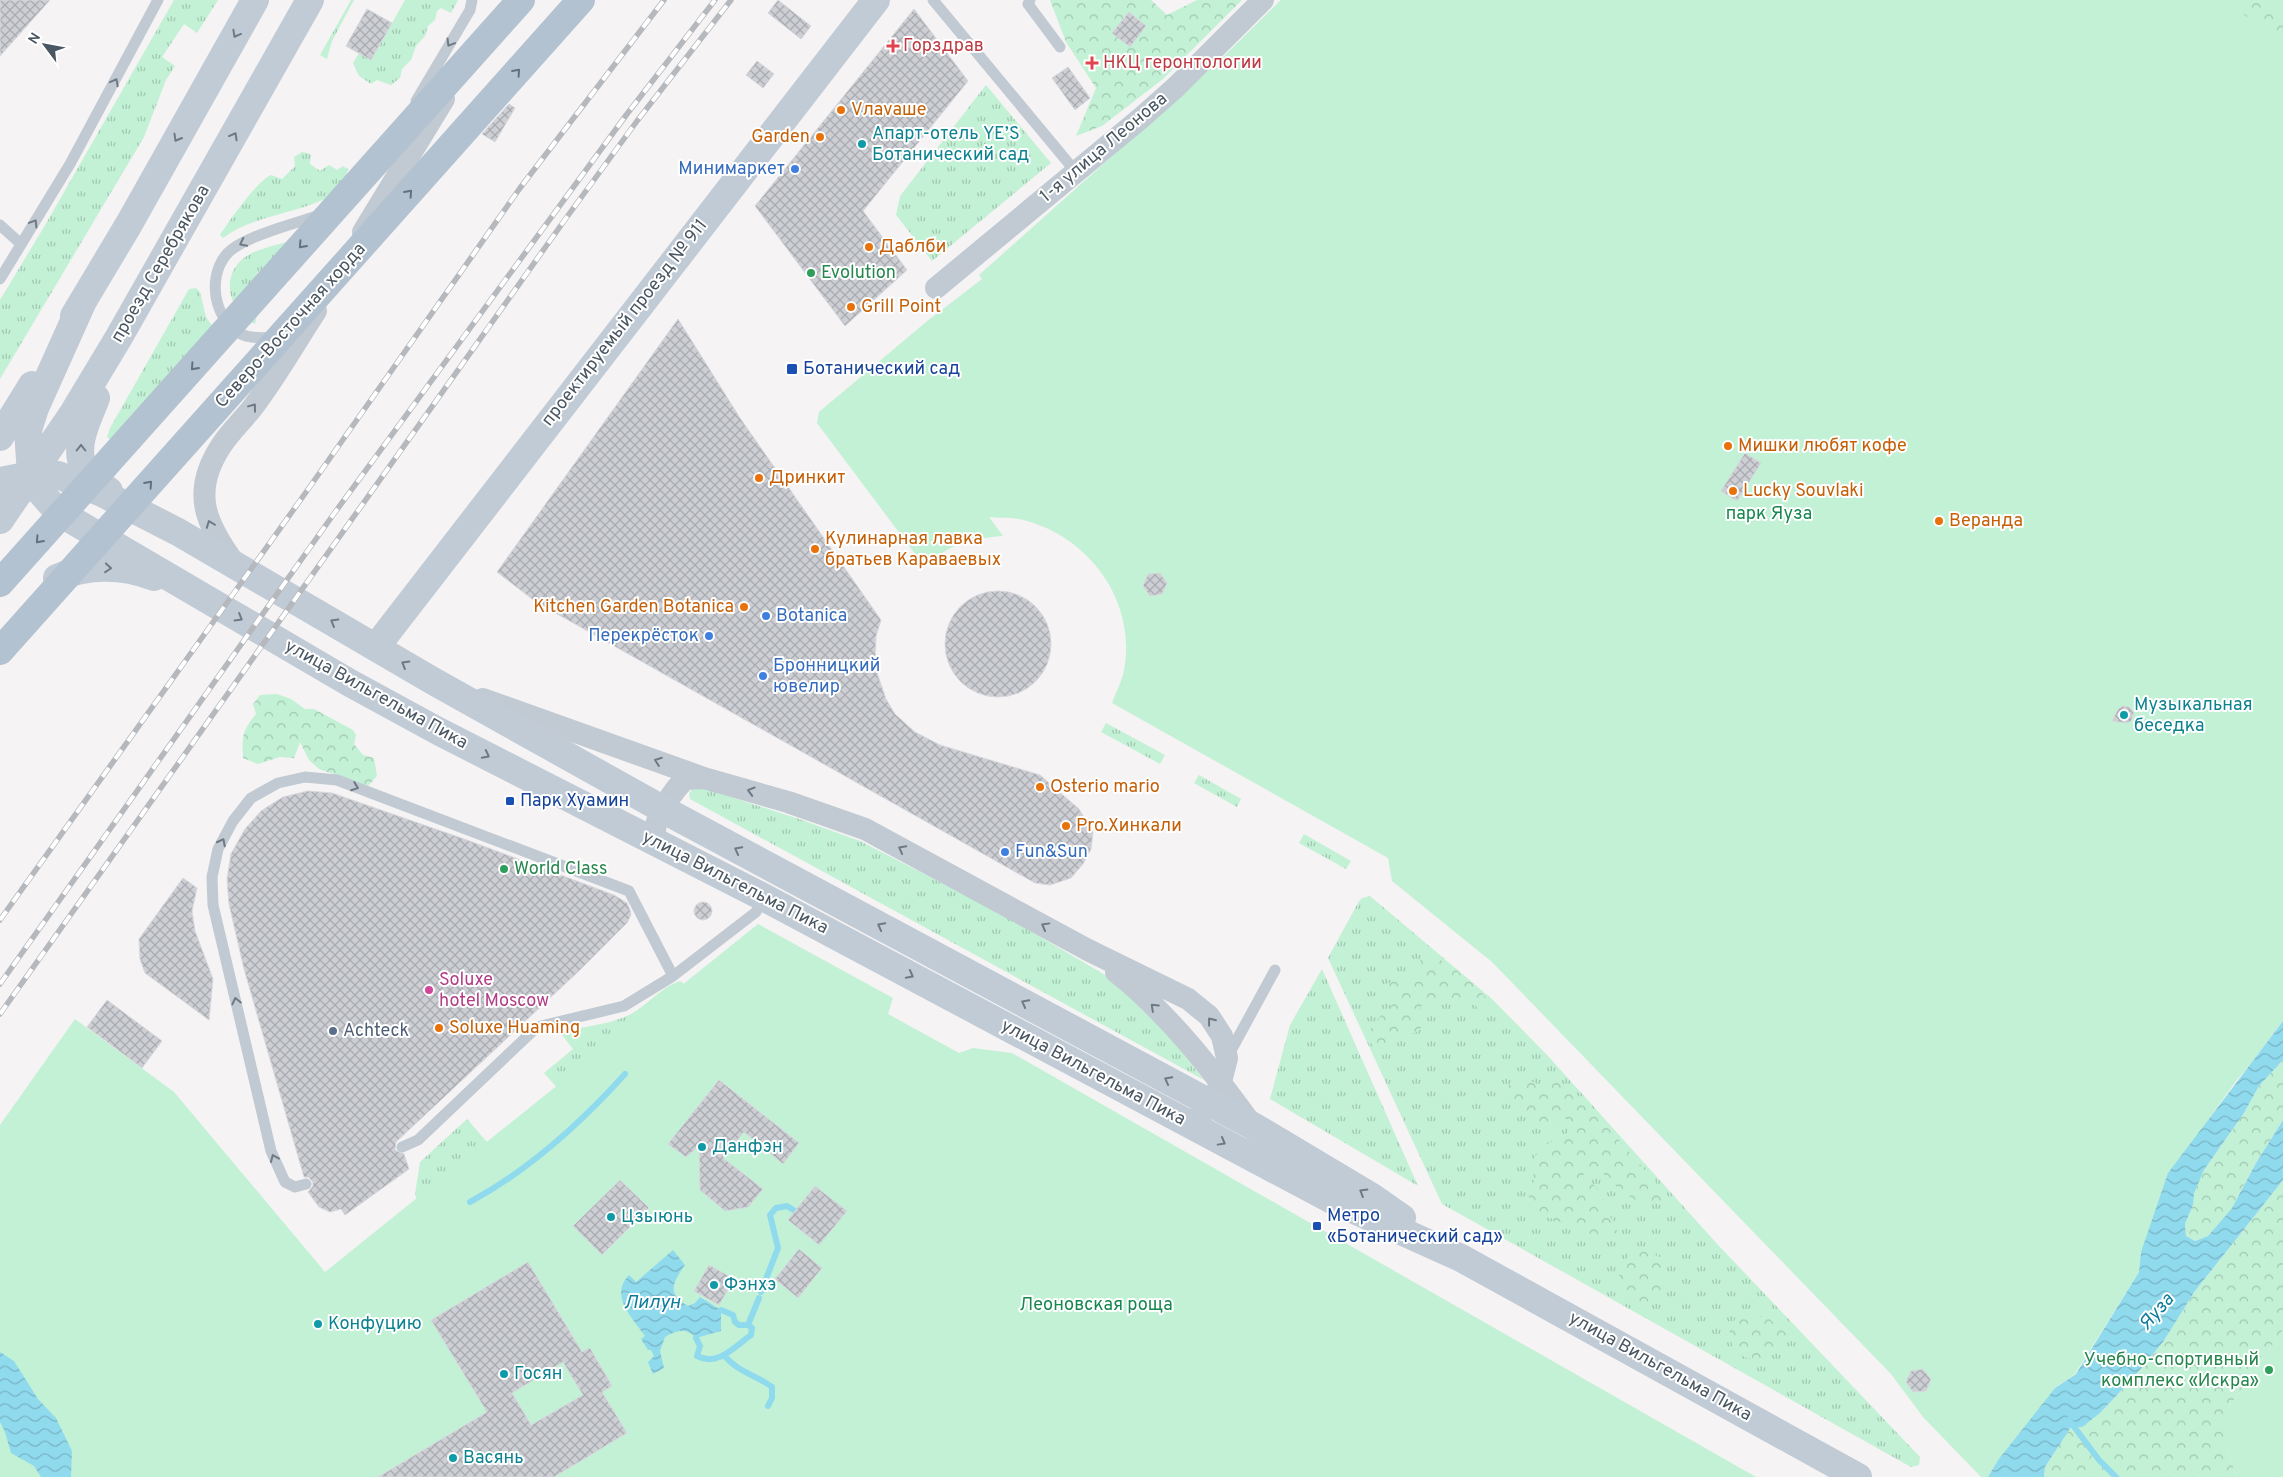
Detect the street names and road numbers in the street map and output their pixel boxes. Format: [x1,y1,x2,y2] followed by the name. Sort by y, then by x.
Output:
[1036,88,1172,208] street label: 1-я улица Леонова
[106,181,216,347] street label: проезд Серебрякова
[537,215,713,431] street label: проектируемый проезд № 911
[211,239,371,413] street label: Северо-Восточная хорда
[280,635,472,755] street label: улица Вильгельма Пика
[638,826,832,940] street label: улица Вильгельма Пика
[997,1015,1189,1131] street label: улица Вильгельма Пика
[1564,1307,1756,1427] street label: улица Вильгельма Пика

